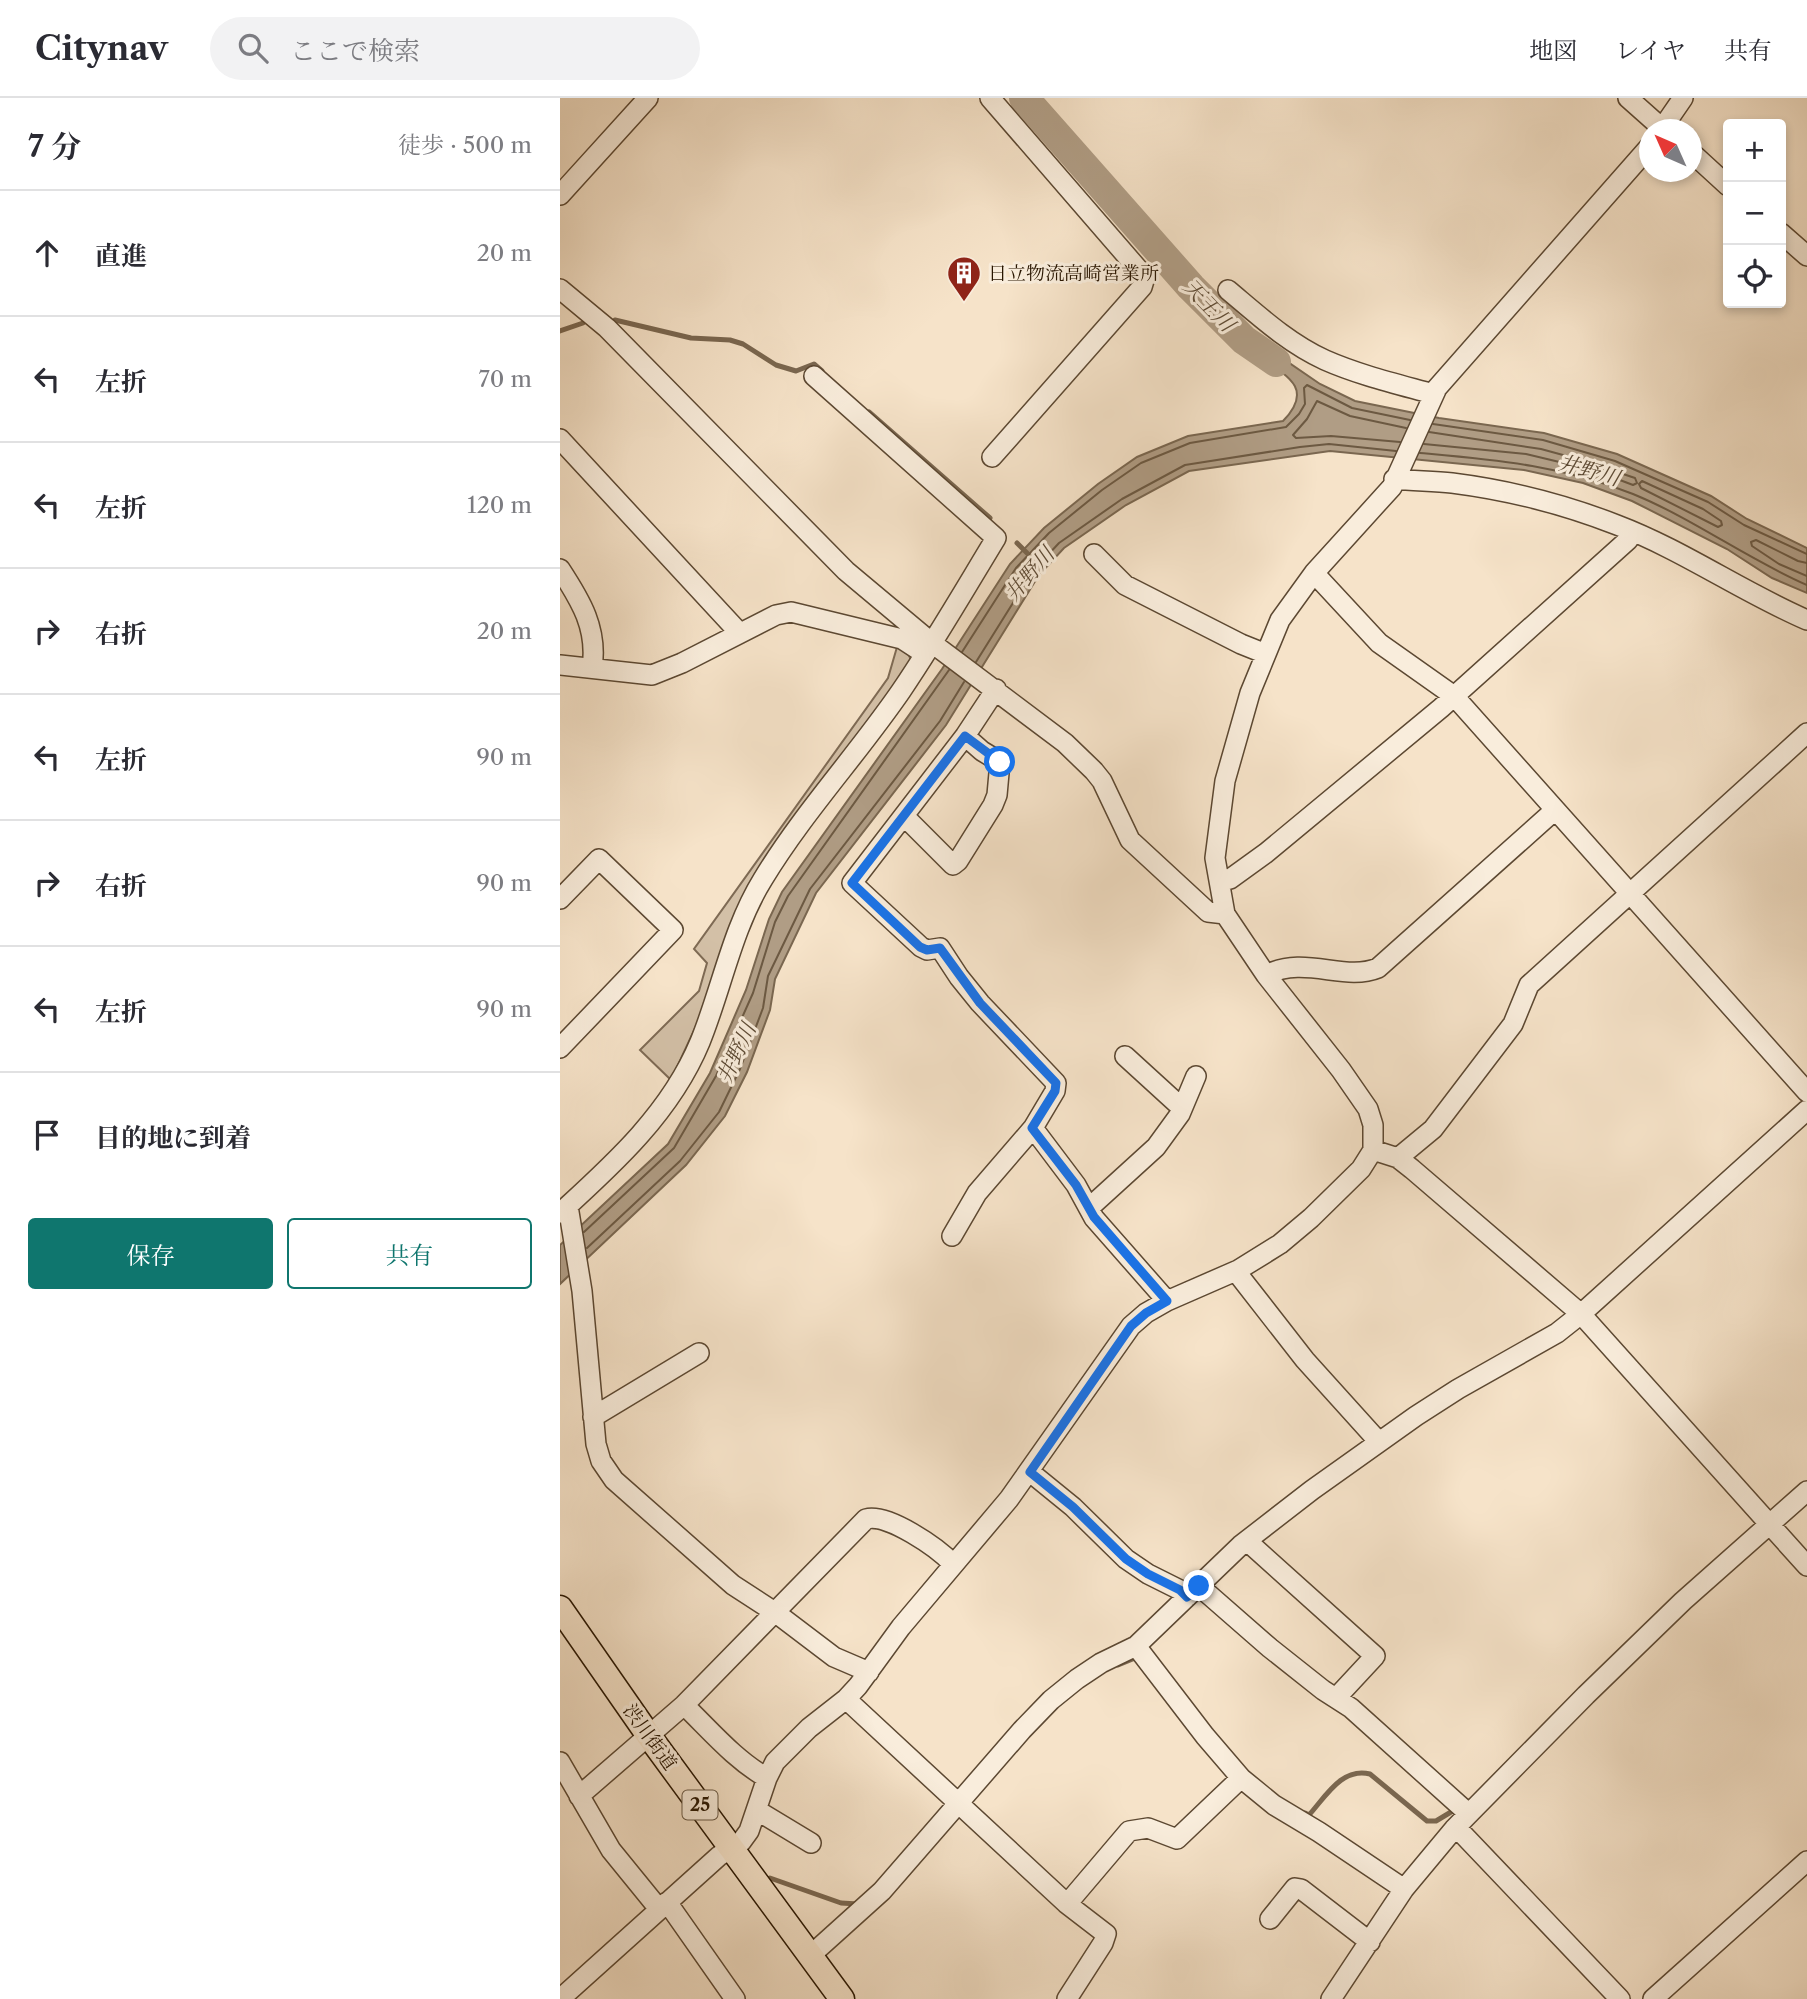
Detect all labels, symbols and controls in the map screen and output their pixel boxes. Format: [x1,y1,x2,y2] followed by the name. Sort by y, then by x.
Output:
[210,17,700,80] search box
[35,28,168,69] text: Citynav
[234,29,272,67] icon: search
[290,35,420,67] text: ここで検索
[1529,36,1577,65] text: 地図
[1615,36,1686,65] text: レイヤ
[1724,36,1772,65] text: 共有
[1639,119,1702,182] north arrow
[1723,119,1786,308] map controls
[1723,119,1786,182] button: +
[28,128,81,165] text: 7 分
[398,131,532,159] text: 徒歩 · 500 m
[1723,182,1786,245] button: −
[28,234,66,272] icon: ahead
[477,239,532,267] text: 20 m
[95,240,147,272] text: 直進
[1723,245,1786,308] button: locate
[945,254,983,303] building icon: 日立物流高崎営業所
[988,262,1159,285] place label: 日立物流高崎営業所
[1178,274,1241,338] water label: 天王川
[28,360,66,398] icon: left
[479,365,532,393] text: 70 m
[95,366,147,398] text: 左折
[1555,449,1625,491] water label: 井野川
[28,486,66,524] icon: left
[467,491,532,519] text: 120 m
[95,492,147,524] text: 左折
[999,541,1060,606] water label: 井野川
[28,612,66,650] icon: right
[477,617,532,645] text: 20 m
[95,618,147,650] text: 右折
[28,738,66,776] icon: left
[476,743,532,771] text: 90 m
[95,744,147,776] text: 左折
[984,746,1015,777] route start
[28,864,66,902] icon: right
[476,869,532,897] text: 90 m
[95,870,147,902] text: 右折
[28,990,66,1028] icon: left
[476,995,532,1023] text: 90 m
[95,996,147,1028] text: 左折
[711,1017,761,1087] water label: 井野川
[28,1116,66,1154] icon: arrive
[95,1122,251,1154] text: 目的地に到着
[28,1218,273,1289] button: 保存
[287,1218,532,1289] button: 共有
[1183,1570,1214,1601] route end
[618,1699,682,1775] street label: 渋川街道
[682,1790,718,1820] road number: 25

